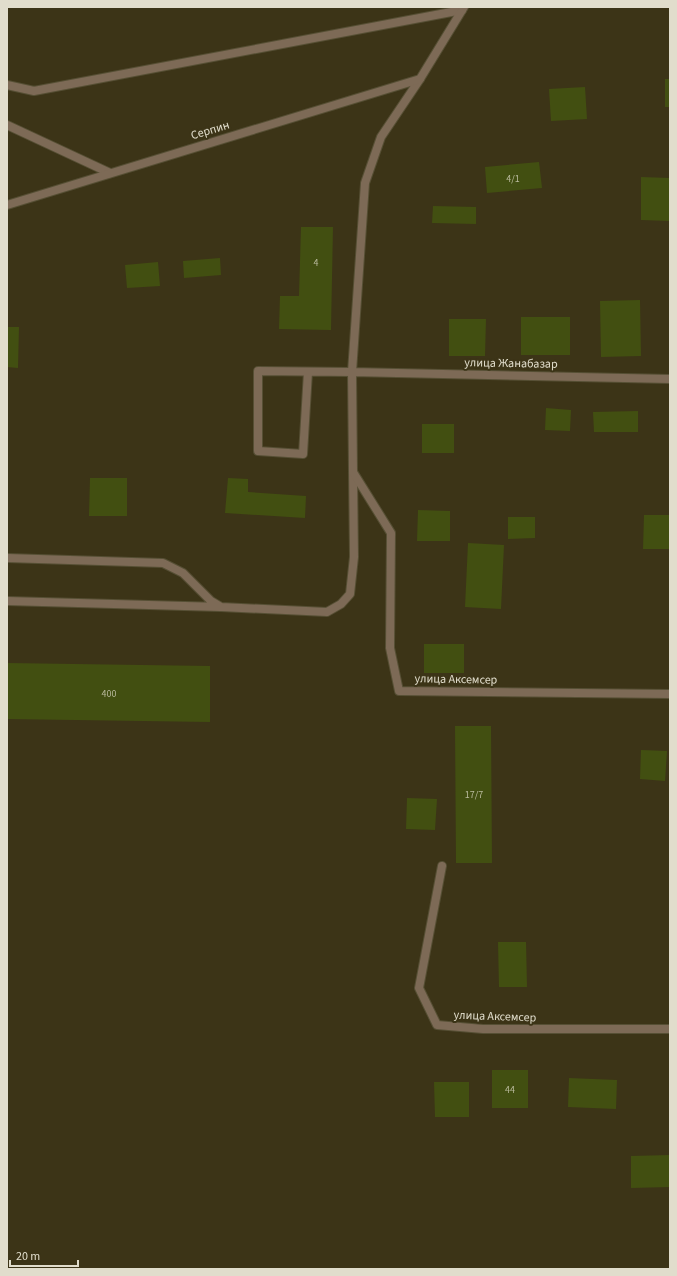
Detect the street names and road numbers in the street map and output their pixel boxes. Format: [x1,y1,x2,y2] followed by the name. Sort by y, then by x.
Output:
[189,117,232,144] street label: Серпин
[464,354,558,373] street label: улица Жанабазар
[414,670,498,689] street label: улица Аксемсер
[453,1007,537,1026] street label: улица Аксемсер

